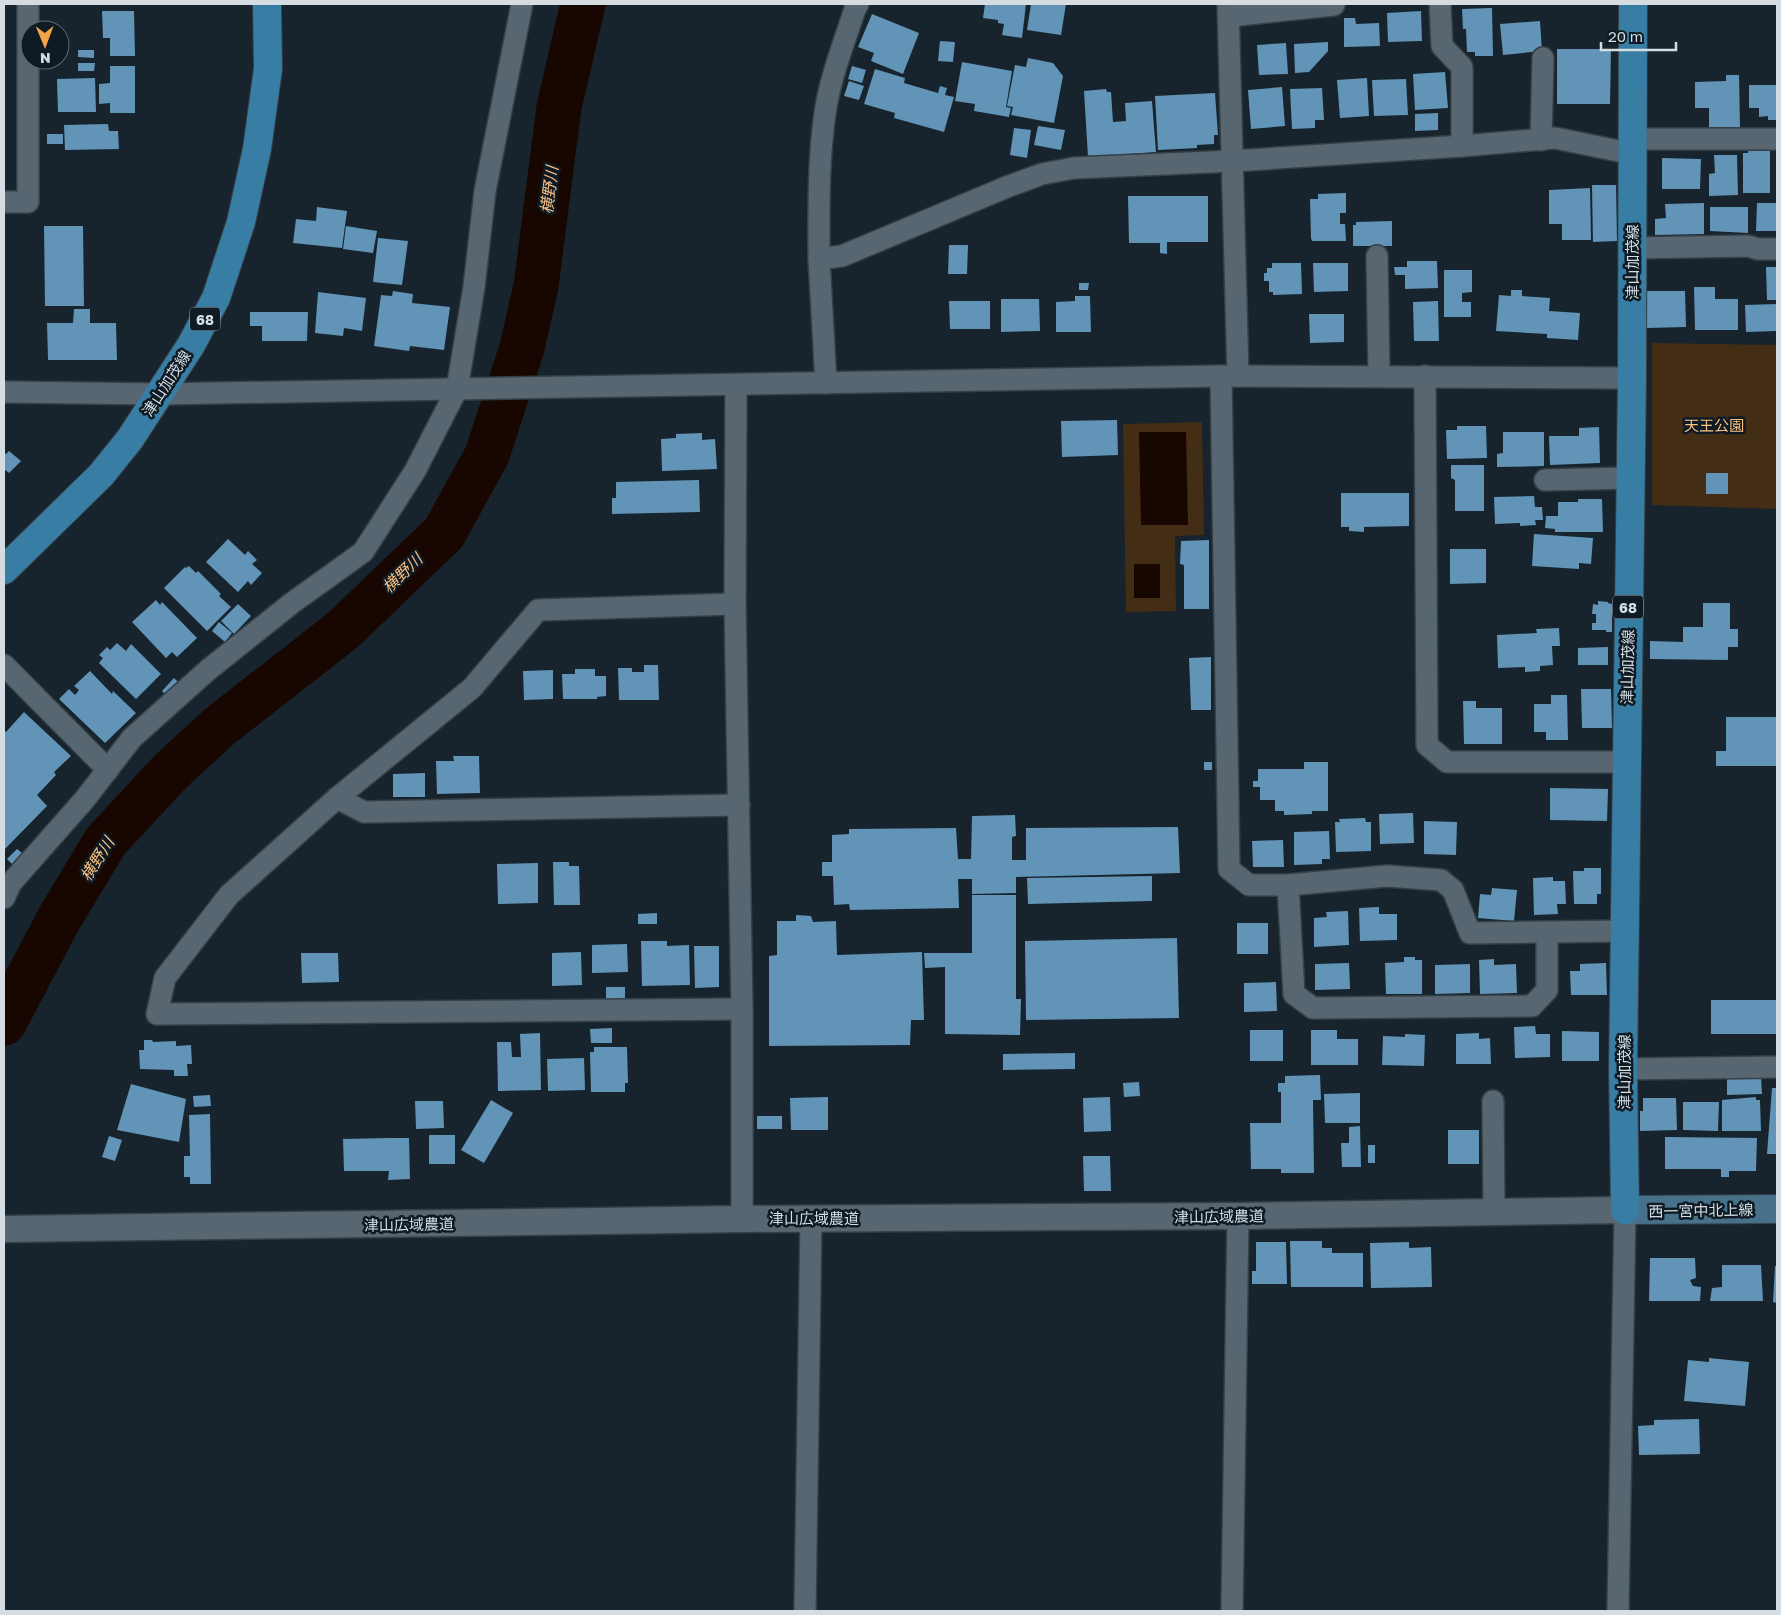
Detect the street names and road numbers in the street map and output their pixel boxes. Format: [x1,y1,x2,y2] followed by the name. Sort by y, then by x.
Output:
[1623,224,1641,300] street label: 津山加茂線
[190,308,220,330] road number: 68
[138,347,194,419] street label: 津山加茂線
[1613,596,1643,618] road number: 68
[1617,629,1637,705] street label: 津山加茂線
[1615,1034,1633,1110] street label: 津山加茂線
[1648,1200,1754,1220] street label: 西一宮中北上線
[1174,1206,1264,1226] street label: 津山広域農道
[769,1209,859,1227] street label: 津山広域農道
[364,1214,454,1234] street label: 津山広域農道

